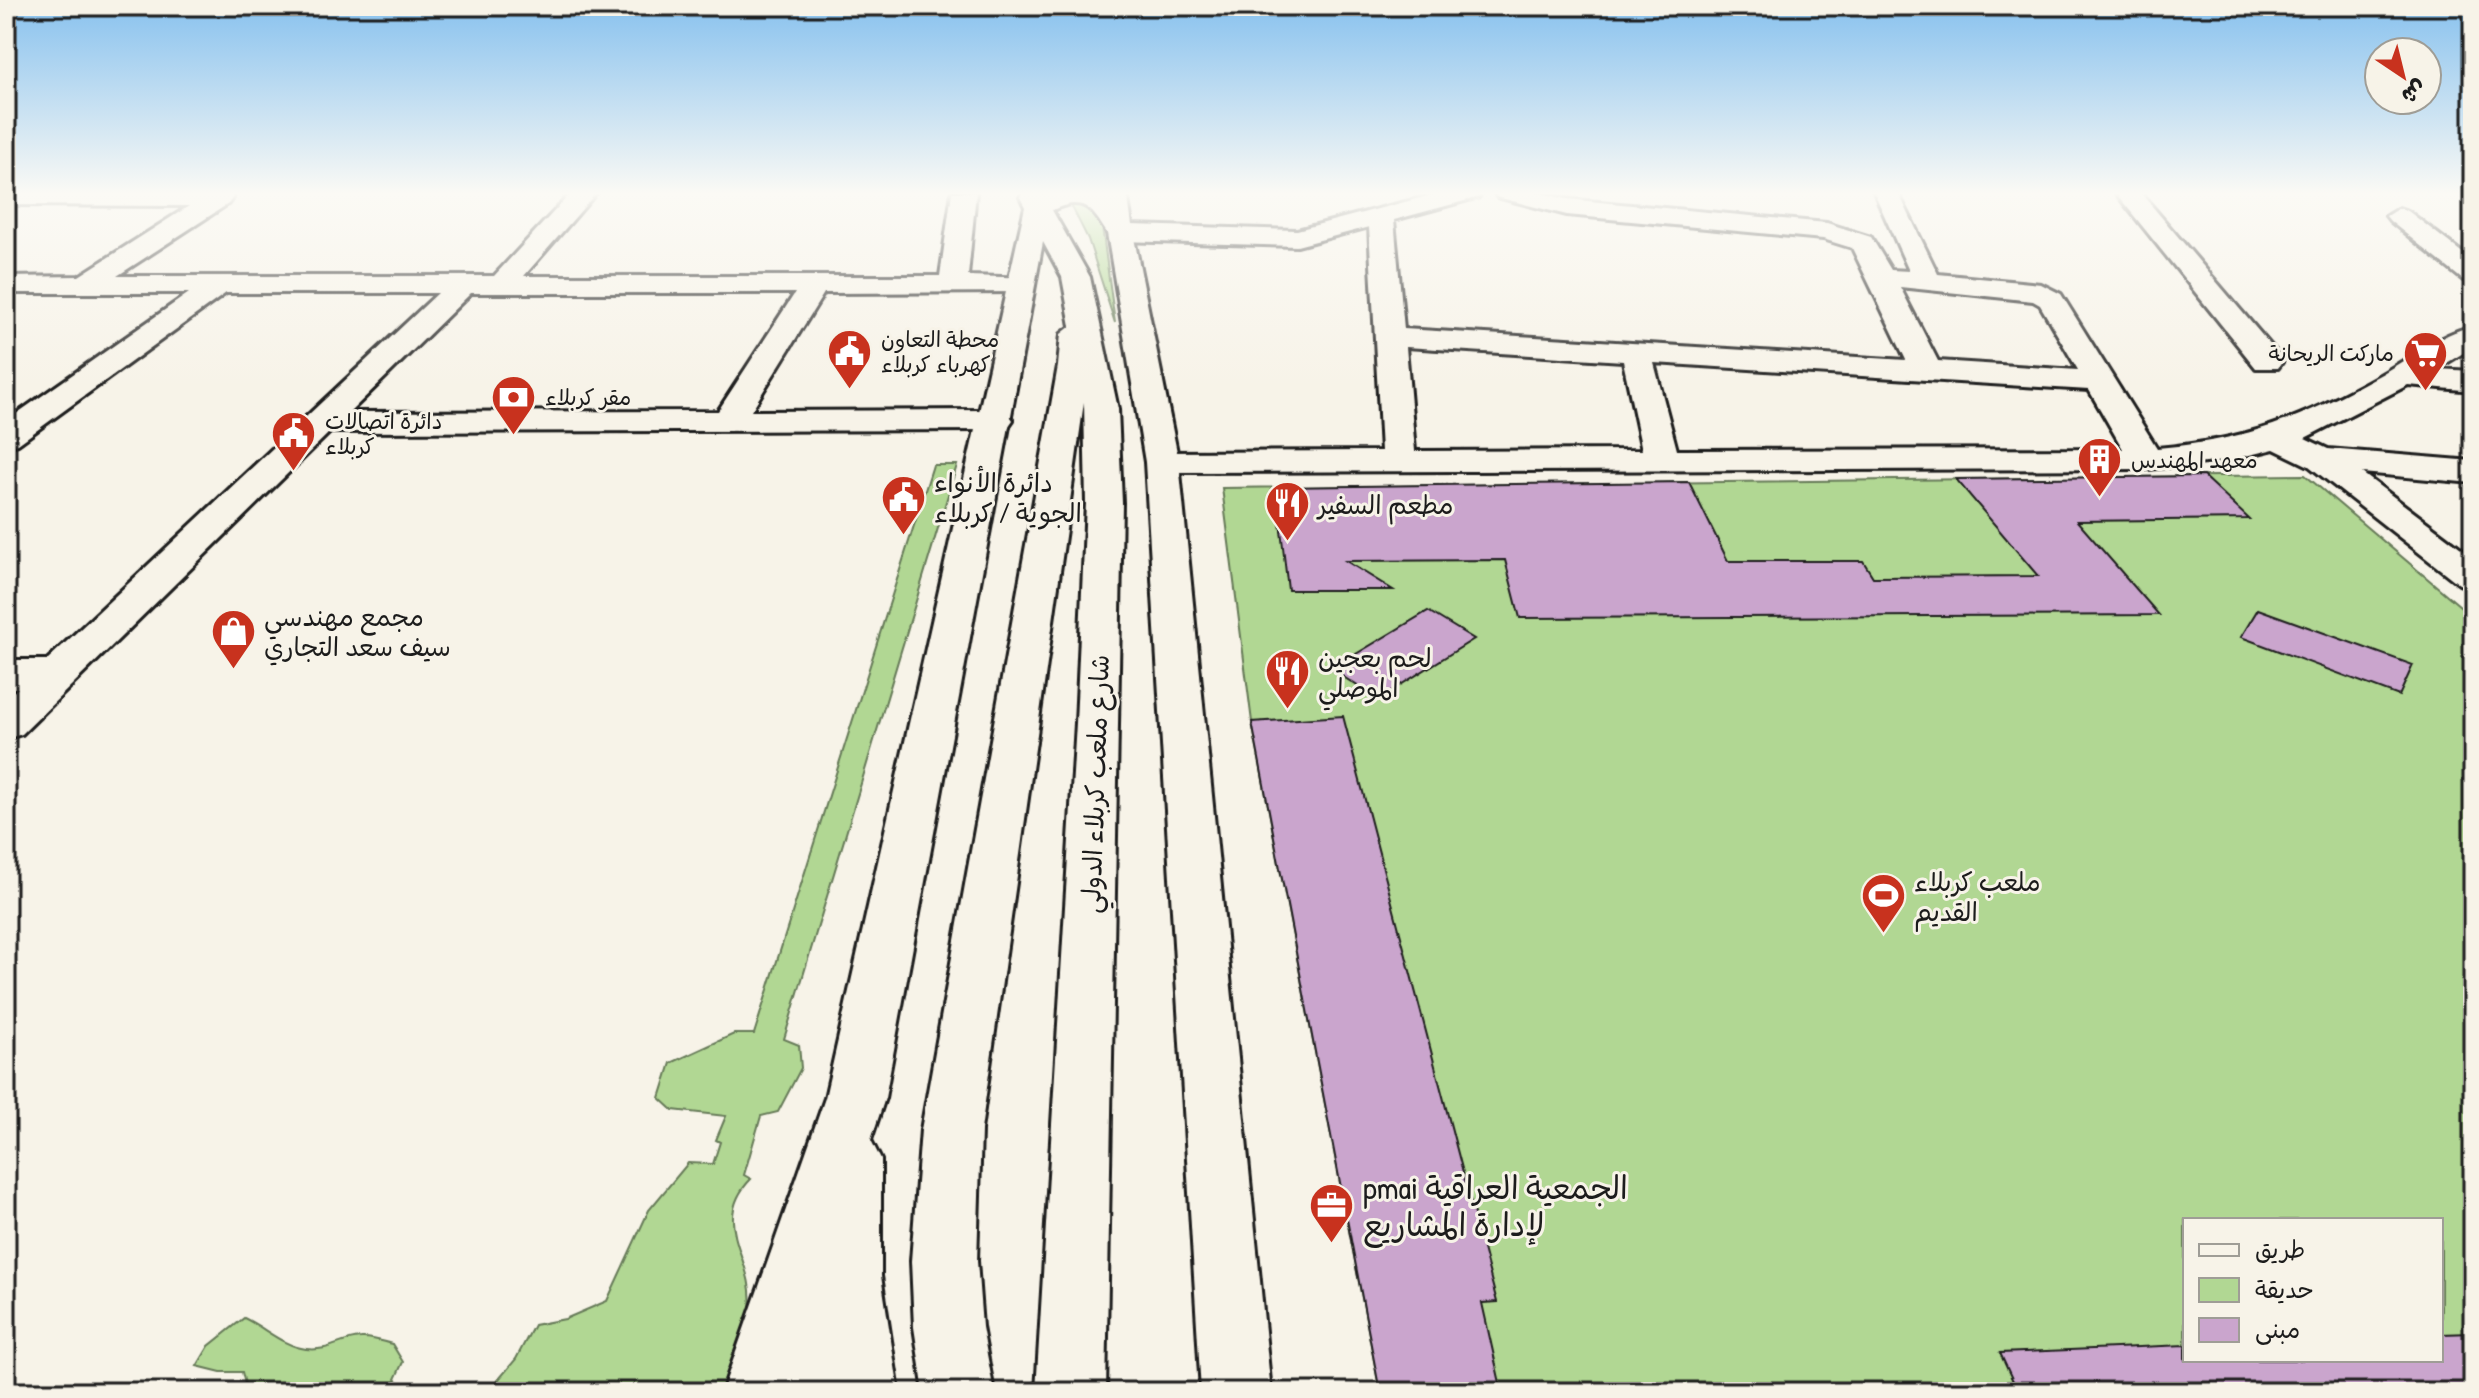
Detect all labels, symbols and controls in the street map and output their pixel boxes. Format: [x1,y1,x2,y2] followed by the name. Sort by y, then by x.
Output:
[2363,36,2443,116] north arrow
[2396,73,2433,112] text: ش
[881,324,999,379] place label: محطة التعاون كهرباء كربلاء
[826,328,874,391] public building icon: محطة التعاون كهرباء كربلاء
[2401,329,2449,392] supermarket icon: ماركت الريحانة
[2268,338,2394,368] place label: ماركت الريحانة
[490,373,538,436] bank icon: مقر كربلاء
[545,382,631,412] place label: مقر كربلاء
[325,406,442,461] place label: دائرة اتصالات كربلاء
[270,410,318,473] public building icon: دائرة اتصالات كربلاء
[2076,436,2124,499] building icon: معهد المهندس
[2131,445,2258,475] place label: معهد المهندس
[934,465,1082,530] place label: دائرة الأنواء الجوية / كربلاء
[879,473,927,536] public building icon: دائرة الأنواء الجوية / كربلاء
[1263,480,1311,543] restaurant icon: مطعم السفير
[1316,487,1453,525] place label: مطعم السفير
[264,599,451,666] place label: مجمع مهندسي سيف سعد التجاري
[209,607,257,670] shop icon: مجمع مهندسي سيف سعد التجاري
[1318,640,1432,711] place label: لحم بعجين الموصلي
[1263,648,1311,711] restaurant icon: لحم بعجين الموصلي
[1073,654,1123,914] street label: شارع ملعب كربلاء الدولي
[1914,864,2041,932] place label: ملعب كربلاء القديم
[1859,872,1907,935] sports icon: ملعب كربلاء القديم
[1363,1166,1628,1248] place label: pmai الجمعية العراقية لإدارة المشاريع
[1308,1181,1356,1244] office icon: pmai الجمعية العراقية لإدارة المشاريع
[2183,1218,2443,1362] legend
[2255,1233,2305,1265] text: طريق
[2255,1273,2314,1305] text: حديقة
[2255,1313,2300,1345] text: مبنى

